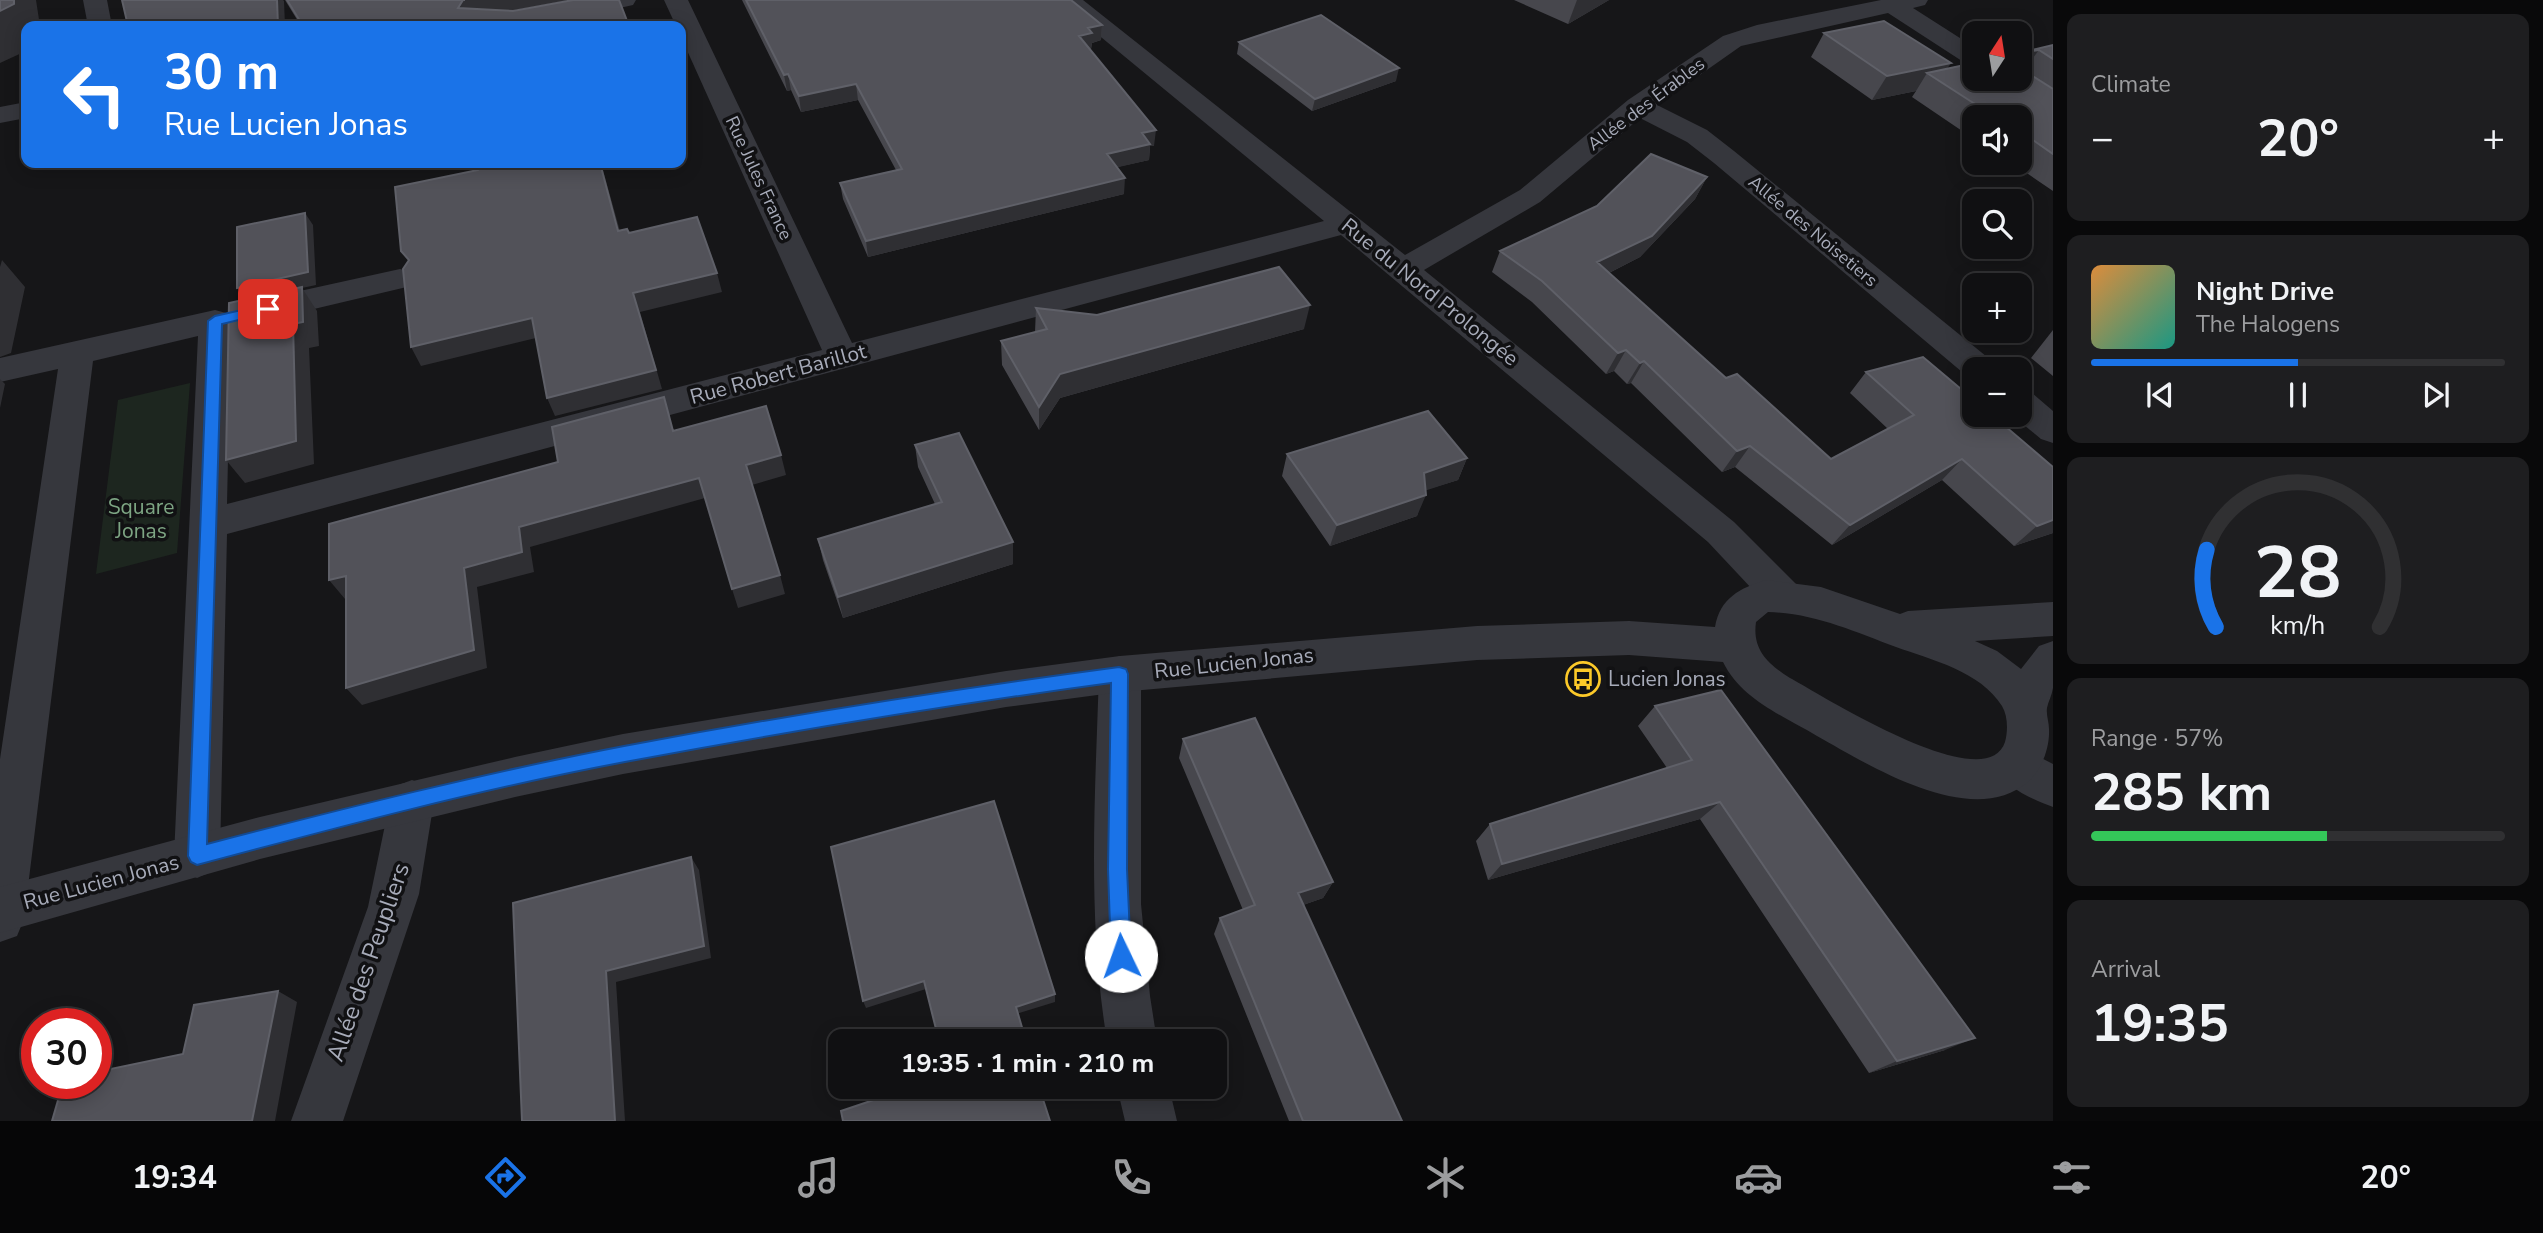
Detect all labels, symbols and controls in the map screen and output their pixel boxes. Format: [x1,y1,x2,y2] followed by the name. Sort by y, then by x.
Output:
[1962,21,2032,91] north arrow
[1962,21,2032,427] map controls
[164,39,279,106] text: 30 m
[49,49,140,140] icon: left
[1582,52,1710,156] street label: Allée des Érables
[2091,69,2171,100] text: Climate
[164,103,408,146] text: Rue Lucien Jonas
[2257,103,2339,174] text: 20°
[1962,105,2032,175] button: sound
[720,112,798,244] street label: Rue Jules France
[2091,113,2114,164] text: −
[2482,113,2505,164] text: +
[1743,170,1883,292] street label: Allée des Noisetiers
[1962,189,2032,259] button: search
[1335,212,1525,372] street label: Rue du Nord Prolongée
[1962,273,2032,343] button: +
[2196,274,2334,309] text: Night Drive
[238,279,298,339] pin
[249,290,287,328] icon: arrive
[2196,309,2340,340] text: The Halogens
[687,337,870,411] street label: Rue Robert Barillot
[1962,357,2032,427] button: −
[2141,376,2179,414] icon: previous
[2279,376,2317,414] icon: pause
[2417,376,2455,414] icon: next
[108,493,174,545] park label: Square Jonas
[2254,523,2342,623] text: 28
[2270,608,2326,642] text: km/h
[1153,641,1315,685] street label: Rue Lucien Jonas
[1564,660,1602,698] bus stop icon: Lucien Jonas
[1608,665,1726,693] place label: Lucien Jonas
[2091,723,2223,754] text: Range · 57%
[2091,757,2272,828] text: 285 km
[20,848,182,916] street label: Rue Lucien Jonas
[319,858,417,1066] street label: Allée des Peupliers
[1084,919,1158,993] position arrow
[2091,954,2160,985] text: Arrival
[2091,988,2229,1059] text: 19:35
[21,1008,112,1099] speed limit sign: 30
[901,1046,1154,1081] text: 19:35 · 1 min · 210 m
[481,1153,530,1202] icon: directions
[794,1153,843,1202] icon: music
[1107,1153,1156,1202] icon: phone
[1421,1153,1470,1202] icon: climate
[1734,1153,1783,1202] icon: car
[2047,1153,2096,1202] icon: filters
[132,1156,217,1199] text: 19:34
[2360,1156,2411,1199] text: 20°

